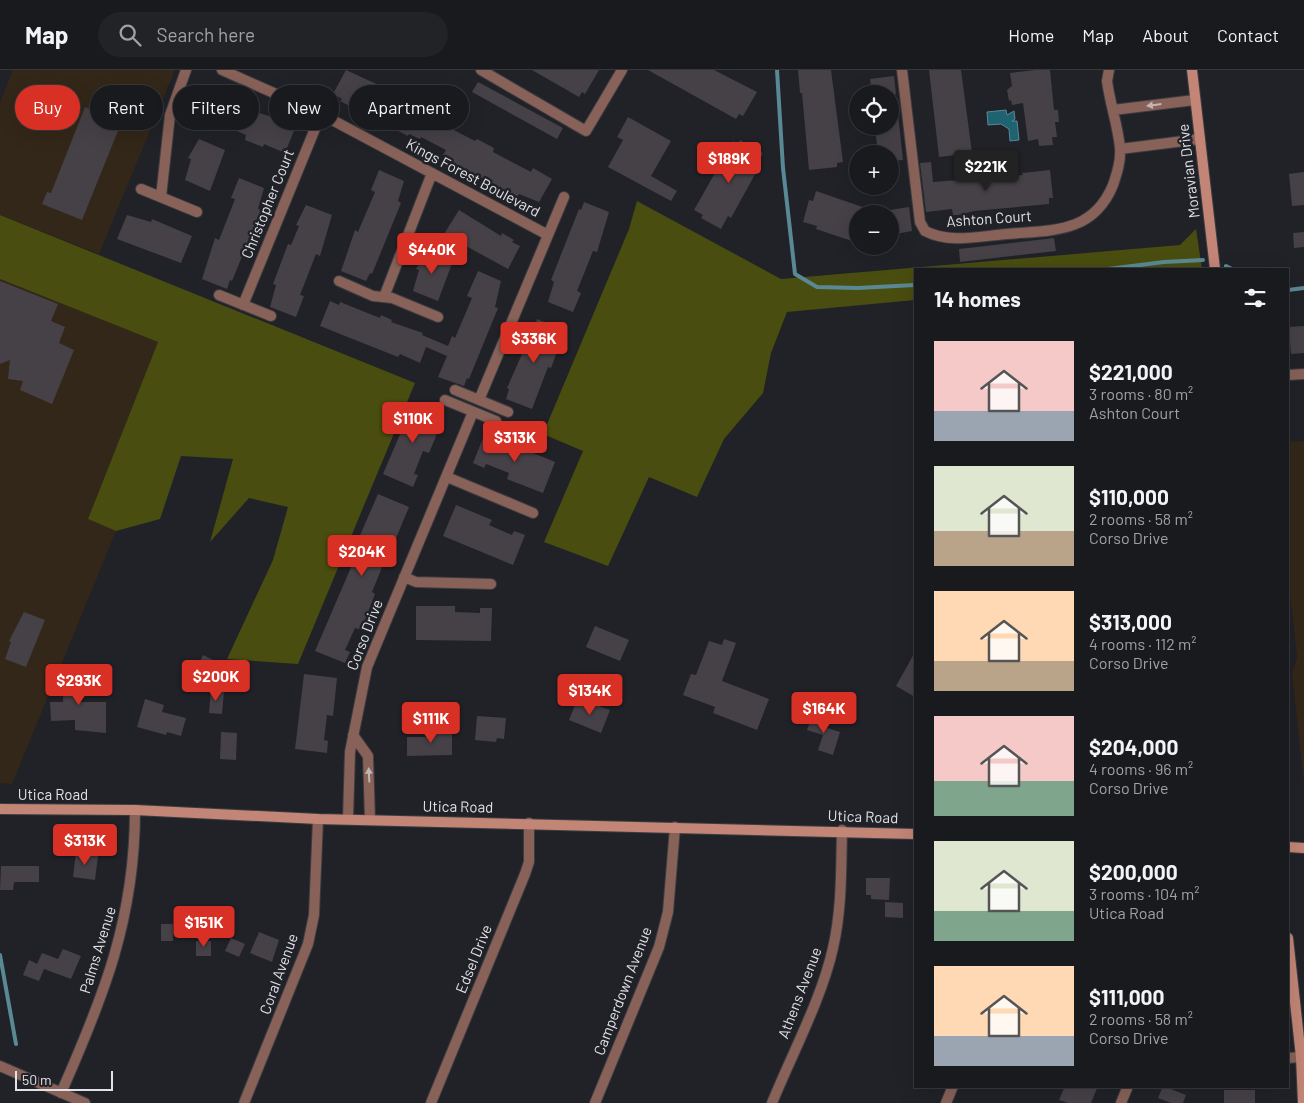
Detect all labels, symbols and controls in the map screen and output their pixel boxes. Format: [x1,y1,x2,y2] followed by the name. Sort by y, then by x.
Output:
[98,12,448,57] search box
[25,20,68,49] text: Map
[116,21,144,49] icon: search
[156,23,255,46] text: Search here
[1008,24,1054,46] text: Home
[1082,24,1114,46] text: Map
[1142,24,1189,46] text: About
[1217,24,1279,46] text: Contact
[15,85,80,130] chip: Buy
[90,85,163,130] chip: Rent
[173,85,259,130] chip: Filters
[269,85,339,130] chip: New
[349,85,469,130] chip: Apartment
[849,85,899,255] map controls
[849,85,899,135] button: locate
[1146,101,1162,109] one-way arrow
[1173,123,1203,219] street label: Moravian Drive
[403,134,544,220] street label: Kings Forest Boulevard
[694,142,764,184] pin: $189K
[849,145,899,195] button: +
[237,146,297,261] street label: Christopher Court
[708,148,750,167] text: $189K
[951,150,1021,192] pin: $221K
[965,156,1007,175] text: $221K
[849,205,899,255] button: −
[946,206,1032,230] street label: Ashton Court
[397,232,467,275] pin: $440K
[408,239,456,258] text: $440K
[1241,284,1269,312] icon: filters
[934,286,1021,311] text: 14 homes
[499,322,569,364] pin: $336K
[511,328,557,347] text: $336K
[1089,359,1173,384] text: $221,000
[974,361,1034,421] icon: home
[1089,384,1193,403] text: 3 rooms · 80 m²
[378,402,448,444] pin: $110K
[1089,403,1180,422] text: Ashton Court
[393,408,433,427] text: $110K
[480,420,550,463] pin: $313K
[494,427,536,446] text: $313K
[1089,484,1169,509] text: $110,000
[974,486,1034,546] icon: home
[1089,509,1193,528] text: 2 rooms · 58 m²
[1089,528,1168,547] text: Corso Drive
[327,534,397,577] pin: $204K
[339,541,385,560] text: $204K
[342,597,386,673] street label: Corso Drive
[1089,609,1172,634] text: $313,000
[974,611,1034,671] icon: home
[1089,634,1196,653] text: 4 rooms · 112 m²
[1089,653,1168,672] text: Corso Drive
[181,660,251,702] pin: $200K
[44,664,114,706] pin: $293K
[193,666,239,685] text: $200K
[56,670,102,689] text: $293K
[555,674,625,716] pin: $134K
[568,680,612,699] text: $134K
[789,692,859,734] pin: $164K
[802,698,846,717] text: $164K
[396,702,466,744] pin: $111K
[413,708,449,727] text: $111K
[1089,734,1178,759] text: $204,000
[974,736,1034,796] icon: home
[1089,759,1193,778] text: 4 rooms · 96 m²
[365,767,373,783] one-way arrow
[1089,778,1168,797] text: Corso Drive
[18,785,88,803] street label: Utica Road
[423,796,493,816] street label: Utica Road
[827,806,899,826] street label: Utica Road
[50,824,120,866] pin: $313K
[64,830,106,849] text: $313K
[1089,859,1178,884] text: $200,000
[974,861,1034,921] icon: home
[1089,884,1199,903] text: 3 rooms · 104 m²
[1089,903,1164,922] text: Utica Road
[75,904,119,995] street label: Palms Avenue
[169,906,239,948] pin: $151K
[185,912,223,931] text: $151K
[451,922,495,996] street label: Edsel Drive
[589,924,655,1057] street label: Camperdown Avenue
[255,931,301,1016] street label: Coral Avenue
[773,944,825,1041] street label: Athens Avenue
[1089,984,1165,1009] text: $111,000
[974,986,1034,1046] icon: home
[1089,1009,1193,1028] text: 2 rooms · 58 m²
[1089,1028,1168,1047] text: Corso Drive
[15,1068,112,1091] scale bar
[22,1071,51,1088] text: 50 m

